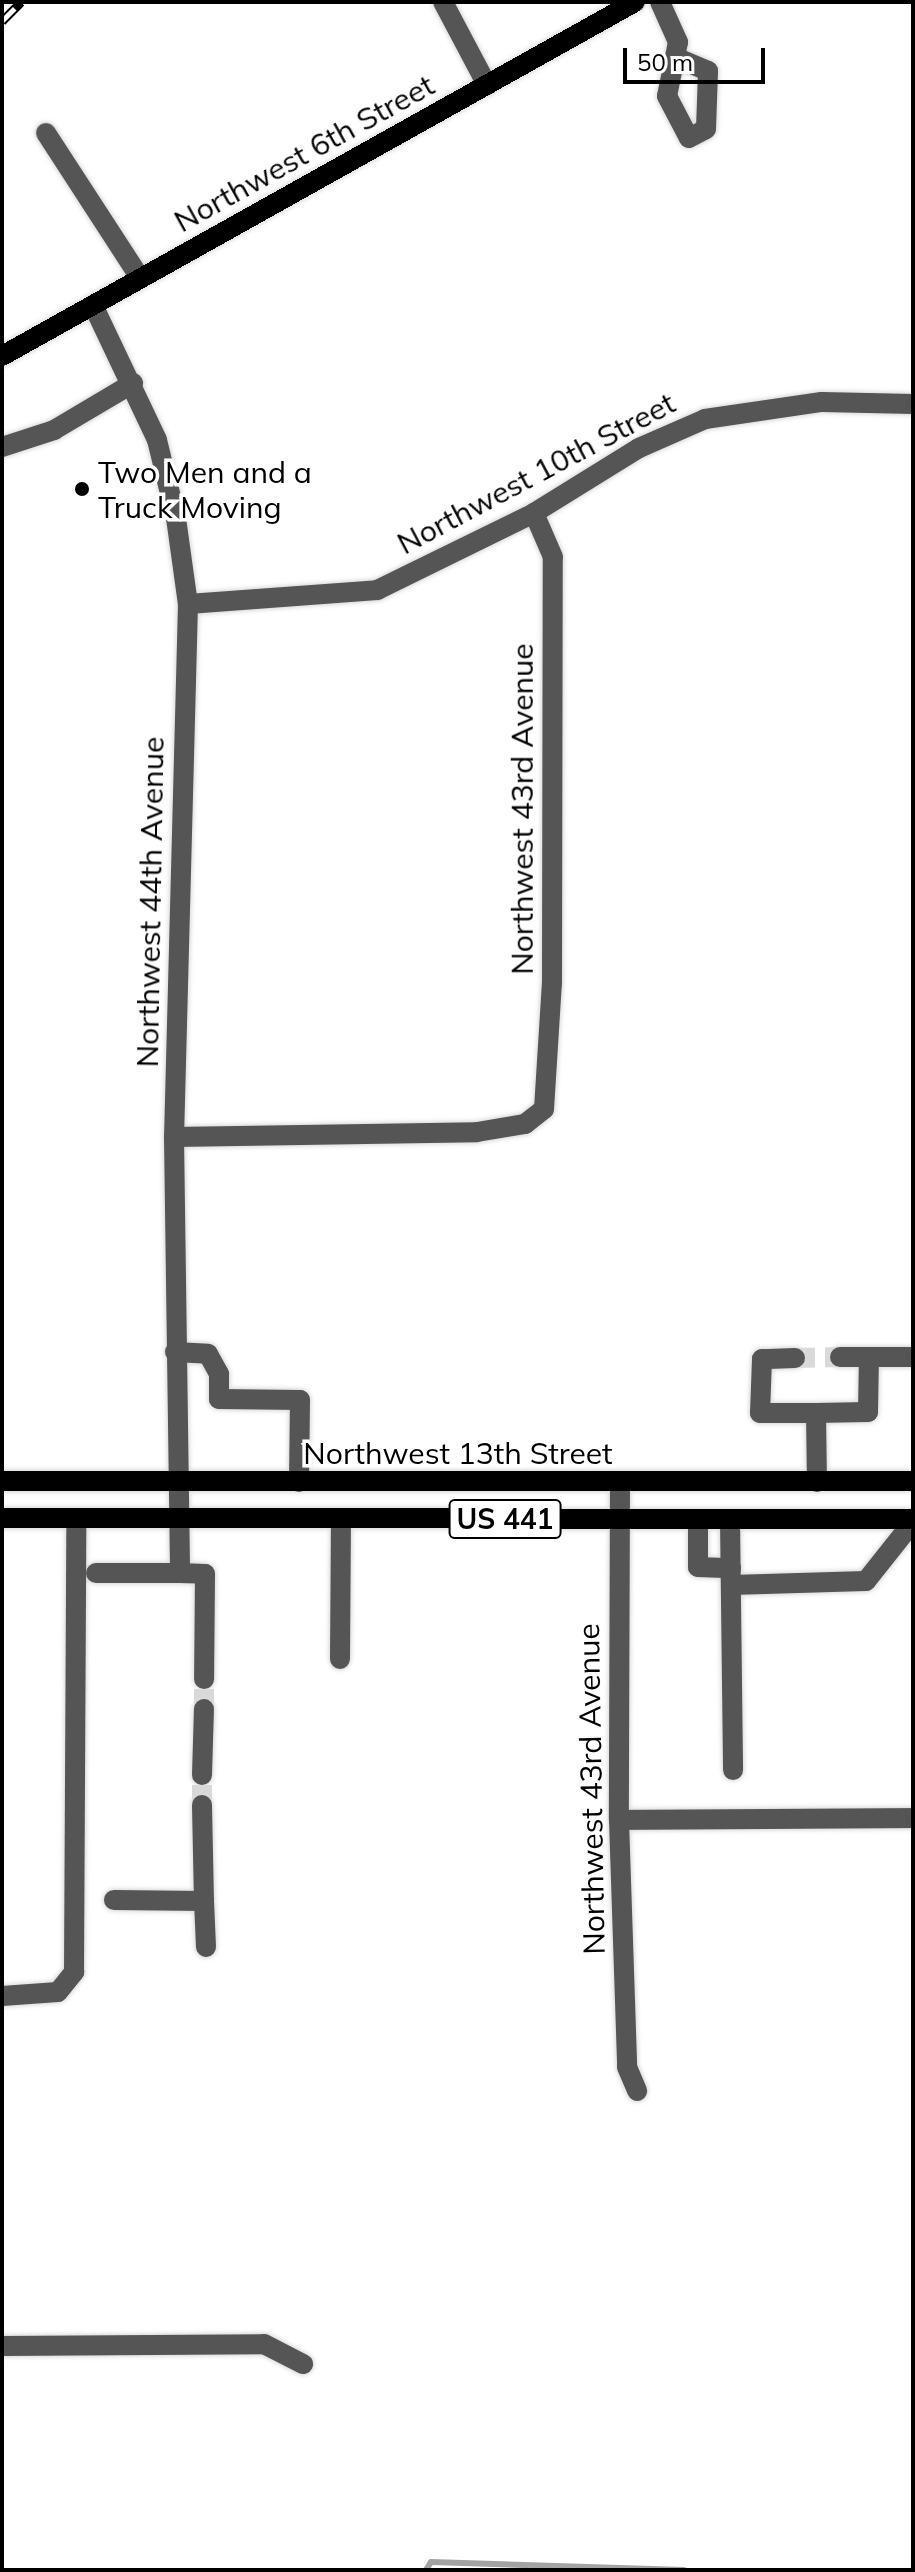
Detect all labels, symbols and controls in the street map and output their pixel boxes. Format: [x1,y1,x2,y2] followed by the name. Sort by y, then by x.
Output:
[627,32,769,82] scale bar
[637,47,693,77] text: 50 m
[168,67,440,239] street label: Northwest 6th Street
[391,385,681,561] street label: Northwest 10th Street
[98,454,312,524] place label: Two Men and a Truck Moving
[73,480,91,498] marker: Two Men and a Truck Moving
[504,643,540,975] street label: Northwest 43rd Avenue
[129,736,171,1068] street label: Northwest 44th Avenue
[303,1435,613,1471] street label: Northwest 13th Street
[447,1495,563,1543] road number: US 441
[570,1623,612,1955] street label: Northwest 43rd Avenue

